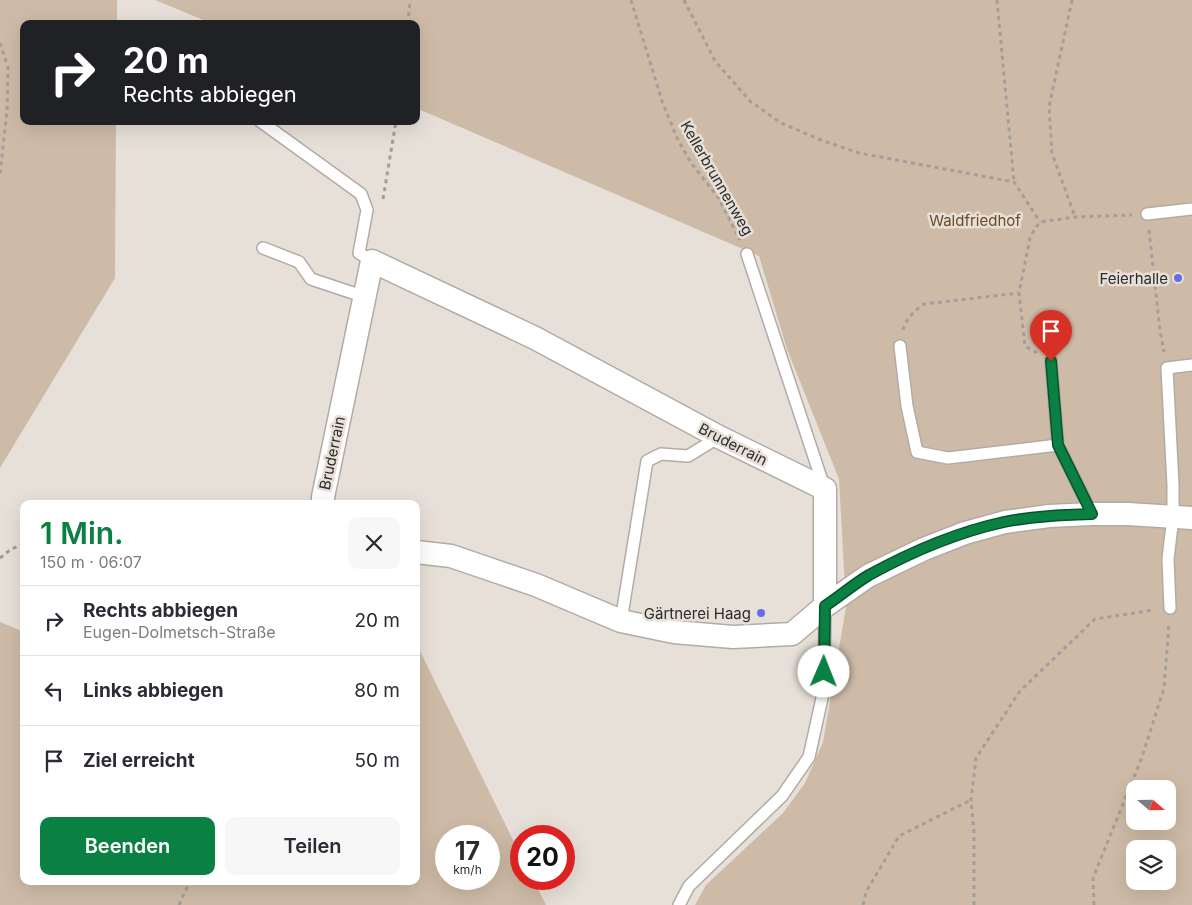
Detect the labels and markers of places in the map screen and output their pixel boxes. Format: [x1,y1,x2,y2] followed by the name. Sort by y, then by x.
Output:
[1099,269,1168,288] place label: Feierhalle
[1172,272,1184,284] marker: Feierhalle
[1030,310,1072,361] pin
[644,604,751,623] place label: Gärtnerei Haag
[755,607,767,619] marker: Gärtnerei Haag

